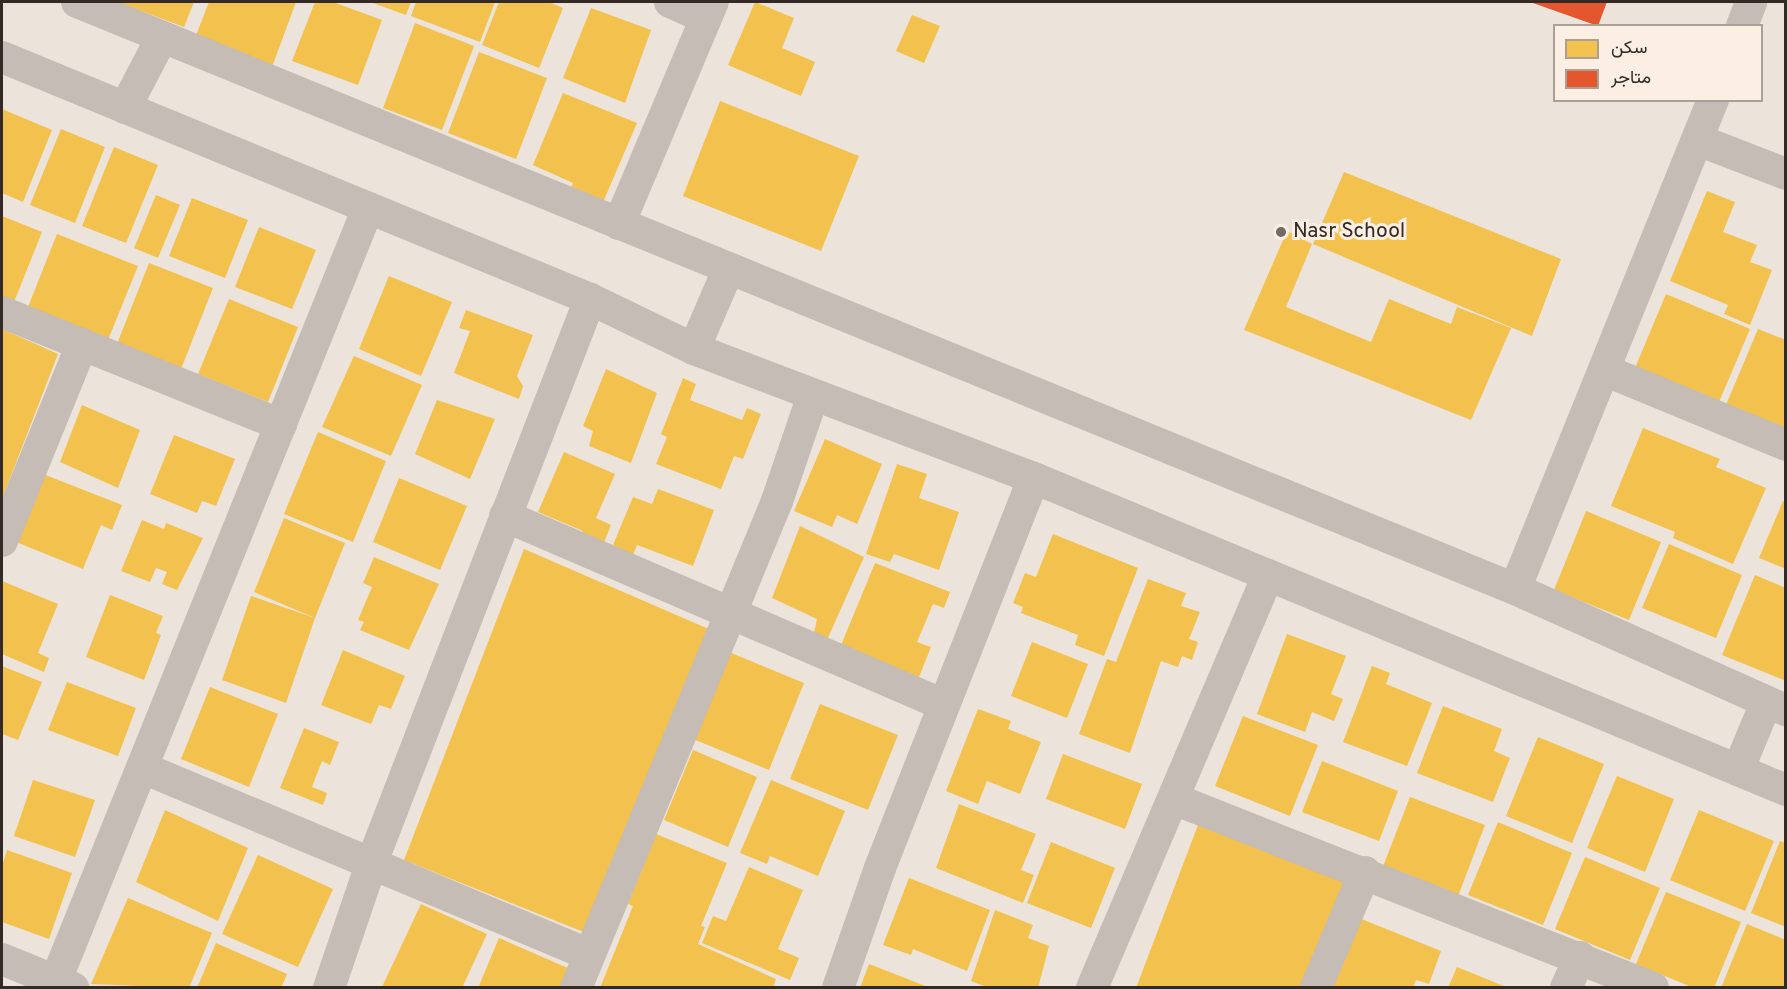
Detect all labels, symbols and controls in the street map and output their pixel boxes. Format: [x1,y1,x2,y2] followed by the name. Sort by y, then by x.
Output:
[1553,24,1763,102] legend
[1611,37,1647,60] text: سكن
[1611,67,1651,90] text: متاجر
[1293,219,1405,245] place label: Nasr School
[1274,225,1288,239] marker: Nasr School

